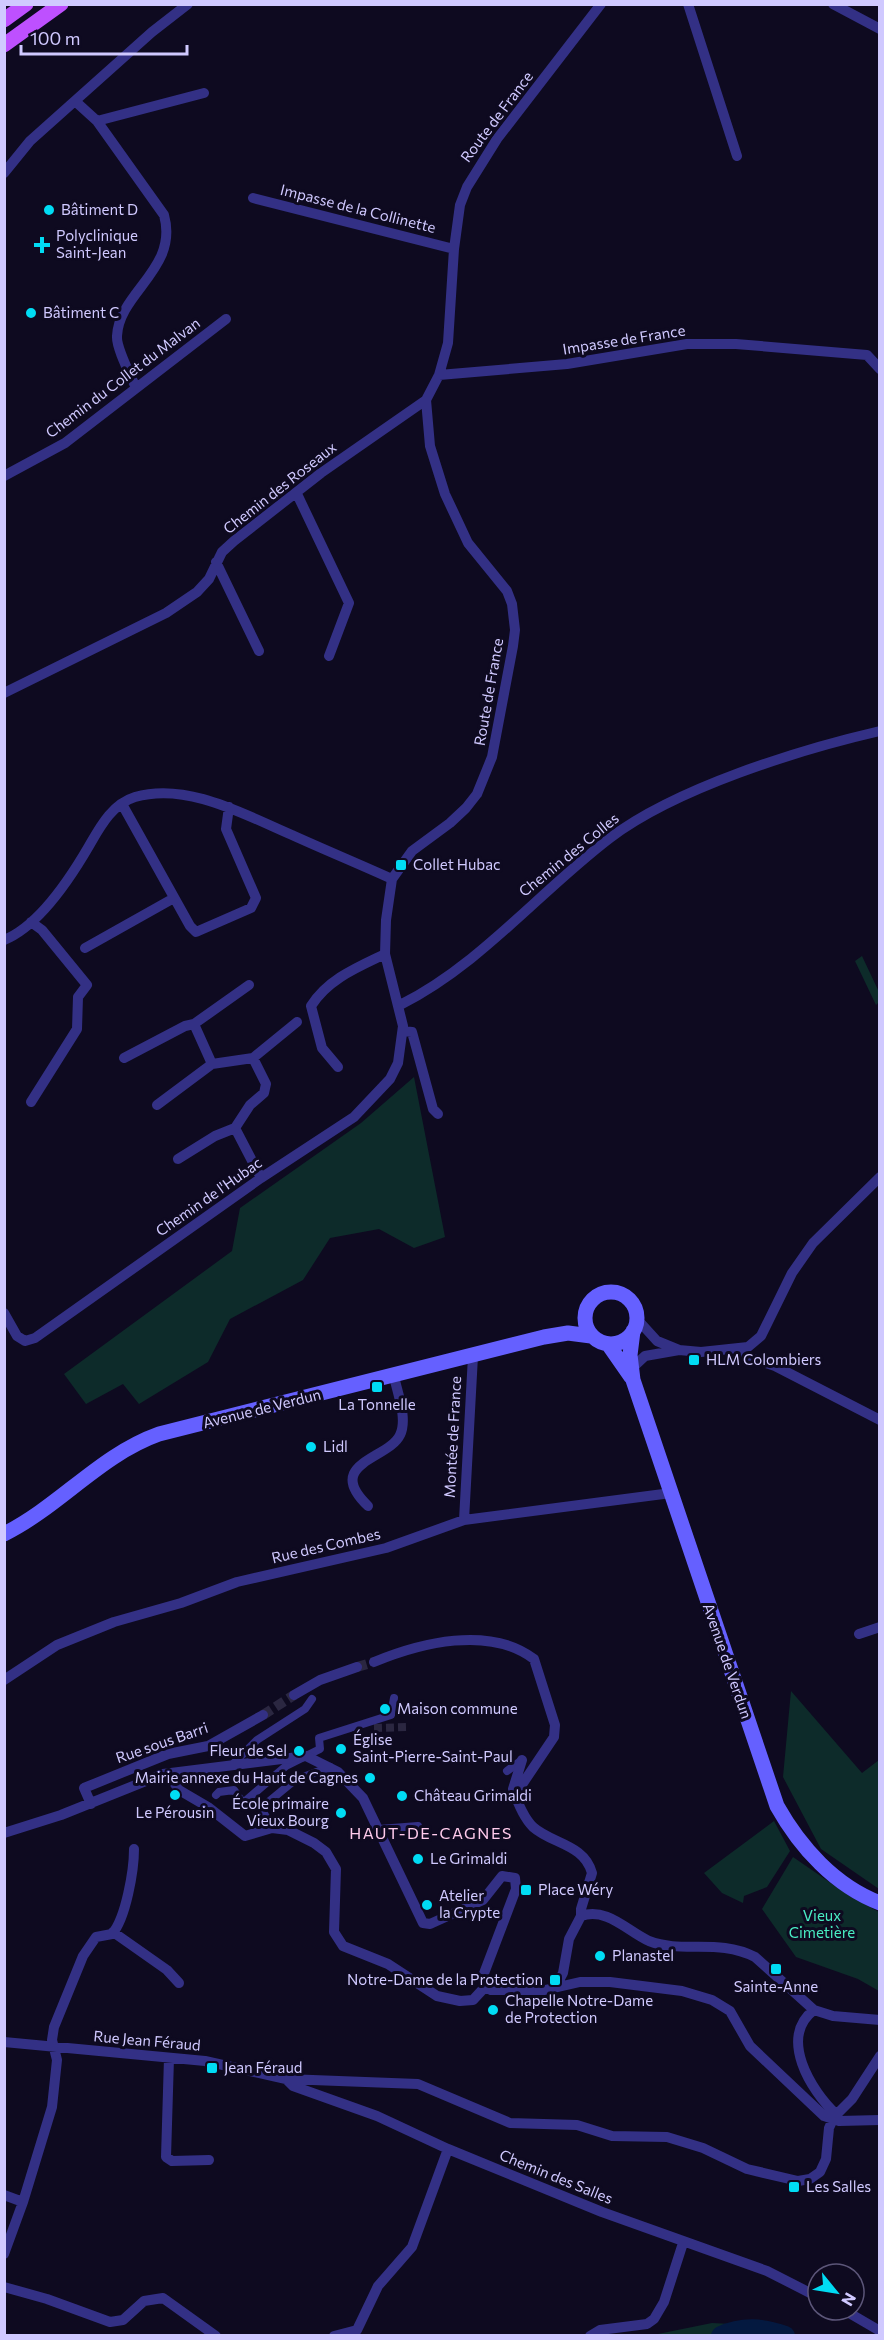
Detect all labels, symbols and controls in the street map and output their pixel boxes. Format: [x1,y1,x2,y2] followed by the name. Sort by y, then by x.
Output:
[21,18,188,56] scale bar
[30,27,80,49] text: 100 m
[456,67,536,165] street label: Route de France
[279,180,438,236] street label: Impasse de la Collinette
[61,200,138,218] place label: Bâtiment D
[42,203,56,217] marker: Bâtiment D
[56,226,138,261] place label: Polyclinique Saint-Jean
[33,236,51,254] marker: Polyclinique Saint-Jean
[43,303,119,321] place label: Bâtiment C
[24,306,38,320] marker: Bâtiment C
[42,313,203,441] street label: Chemin du Collet du Malvan
[561,320,687,358] street label: Impasse de France
[219,437,340,537] street label: Chemin des Roseaux
[470,636,506,747] street label: Route de France
[515,808,622,900] street label: Chemin des Colles
[413,855,500,873] place label: Collet Hubac
[394,858,408,872] marker: Collet Hubac
[152,1153,265,1239] street label: Chemin de l'Hubac
[706,1350,822,1368] place label: HLM Colombiers
[687,1353,701,1367] marker: HLM Colombiers
[440,1375,464,1498] street label: Montée de France
[370,1380,384,1394] marker: La Tonnelle
[201,1385,323,1431] street label: Avenue de Verdun
[338,1395,416,1413] place label: La Tonnelle
[323,1437,348,1455] place label: Lidl
[304,1440,318,1454] marker: Lidl
[270,1524,382,1566] street label: Rue des Combes
[700,1601,756,1721] street label: Avenue de Verdun
[397,1699,518,1717] place label: Maison commune
[378,1702,392,1716] marker: Maison commune
[113,1718,210,1766] street label: Rue sous Barri
[353,1729,513,1765] place label: Église Saint-Pierre-Saint-Paul
[209,1741,287,1759] place label: Fleur de Sel
[334,1742,348,1756] marker: Église Saint-Pierre-Saint-Paul
[292,1744,306,1758] marker: Fleur de Sel
[135,1768,358,1786] place label: Mairie annexe du Haut de Cagnes
[363,1771,377,1785] marker: Mairie annexe du Haut de Cagnes
[414,1786,532,1804] place label: Château Grimaldi
[168,1788,182,1802] marker: Le Pérousin
[395,1789,409,1803] marker: Château Grimaldi
[232,1793,329,1829] place label: École primaire Vieux Bourg
[136,1803,214,1821] place label: Le Pérousin
[334,1806,348,1820] marker: École primaire Vieux Bourg
[349,1823,513,1842] district label: HAUT-DE-CAGNES
[430,1849,507,1867] place label: Le Grimaldi
[411,1852,425,1866] marker: Le Grimaldi
[538,1880,613,1898] place label: Place Wéry
[519,1883,533,1897] marker: Place Wéry
[439,1886,500,1921] place label: Atelier la Crypte
[420,1898,434,1912] marker: Atelier la Crypte
[789,1906,855,1941] park label: Vieux Cimetière
[612,1946,674,1964] place label: Planastel
[593,1949,607,1963] marker: Planastel
[769,1962,783,1976] marker: Sainte-Anne
[347,1970,543,1988] place label: Notre-Dame de la Protection
[548,1973,562,1987] marker: Notre-Dame de la Protection
[734,1977,818,1995] place label: Sainte-Anne
[505,1991,653,2026] place label: Chapelle Notre-Dame de Protection
[486,2003,500,2017] marker: Chapelle Notre-Dame de Protection
[93,2026,201,2054] street label: Rue Jean Féraud
[224,2058,303,2076] place label: Jean Féraud
[205,2061,219,2075] marker: Jean Féraud
[497,2145,616,2207] street label: Chemin des Salles
[806,2177,871,2195] place label: Les Salles
[787,2180,801,2194] marker: Les Salles
[806,2262,866,2322] north arrow
[838,2290,861,2310] text: N

